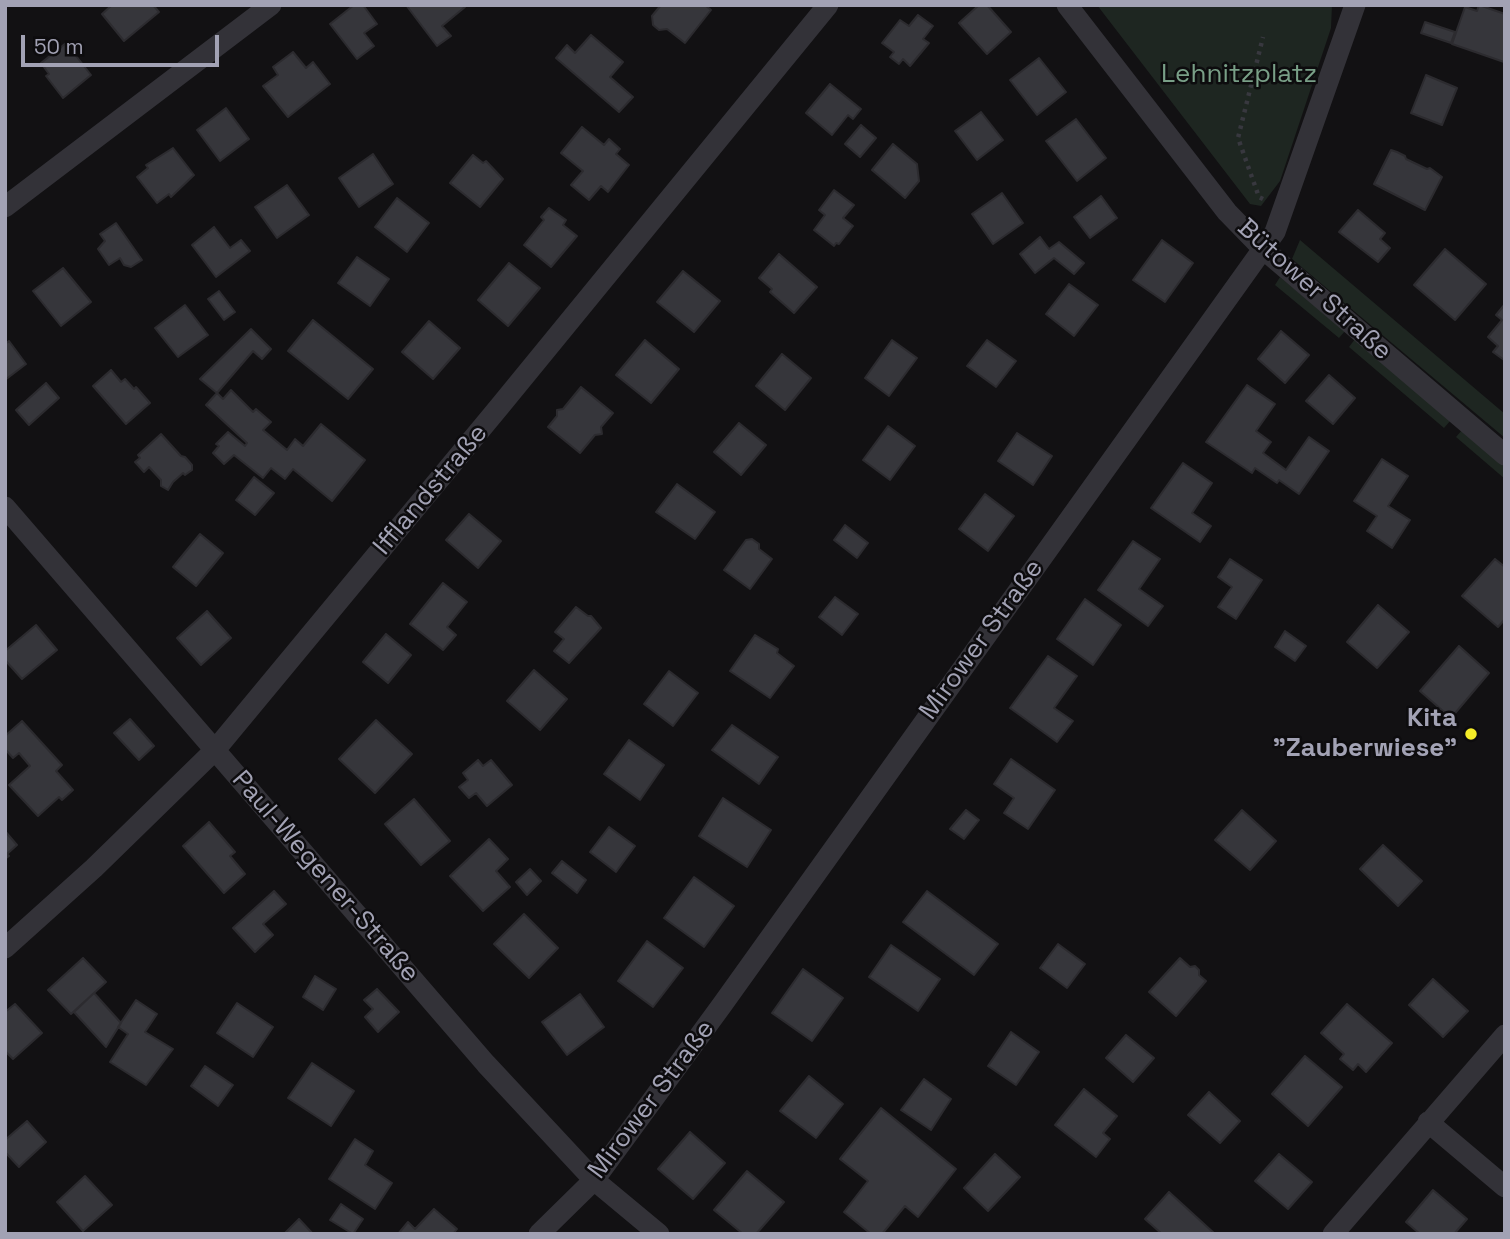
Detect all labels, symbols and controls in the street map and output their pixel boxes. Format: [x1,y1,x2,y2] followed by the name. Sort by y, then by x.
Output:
[24,21,222,65] scale bar
[34,33,84,60] text: 50 m
[1161,59,1317,91] park label: Lehnitzplatz
[1230,213,1398,367] street label: Bütower Straße
[367,418,495,562] street label: Ifflandstraße
[913,554,1051,726] street label: Mirower Straße
[1272,703,1457,764] place label: Kita "Zauberwiese"
[1463,726,1479,742] marker: Kita "Zauberwiese"
[225,765,425,989] street label: Paul-Wegener-Straße
[582,1015,722,1185] street label: Mirower Straße

